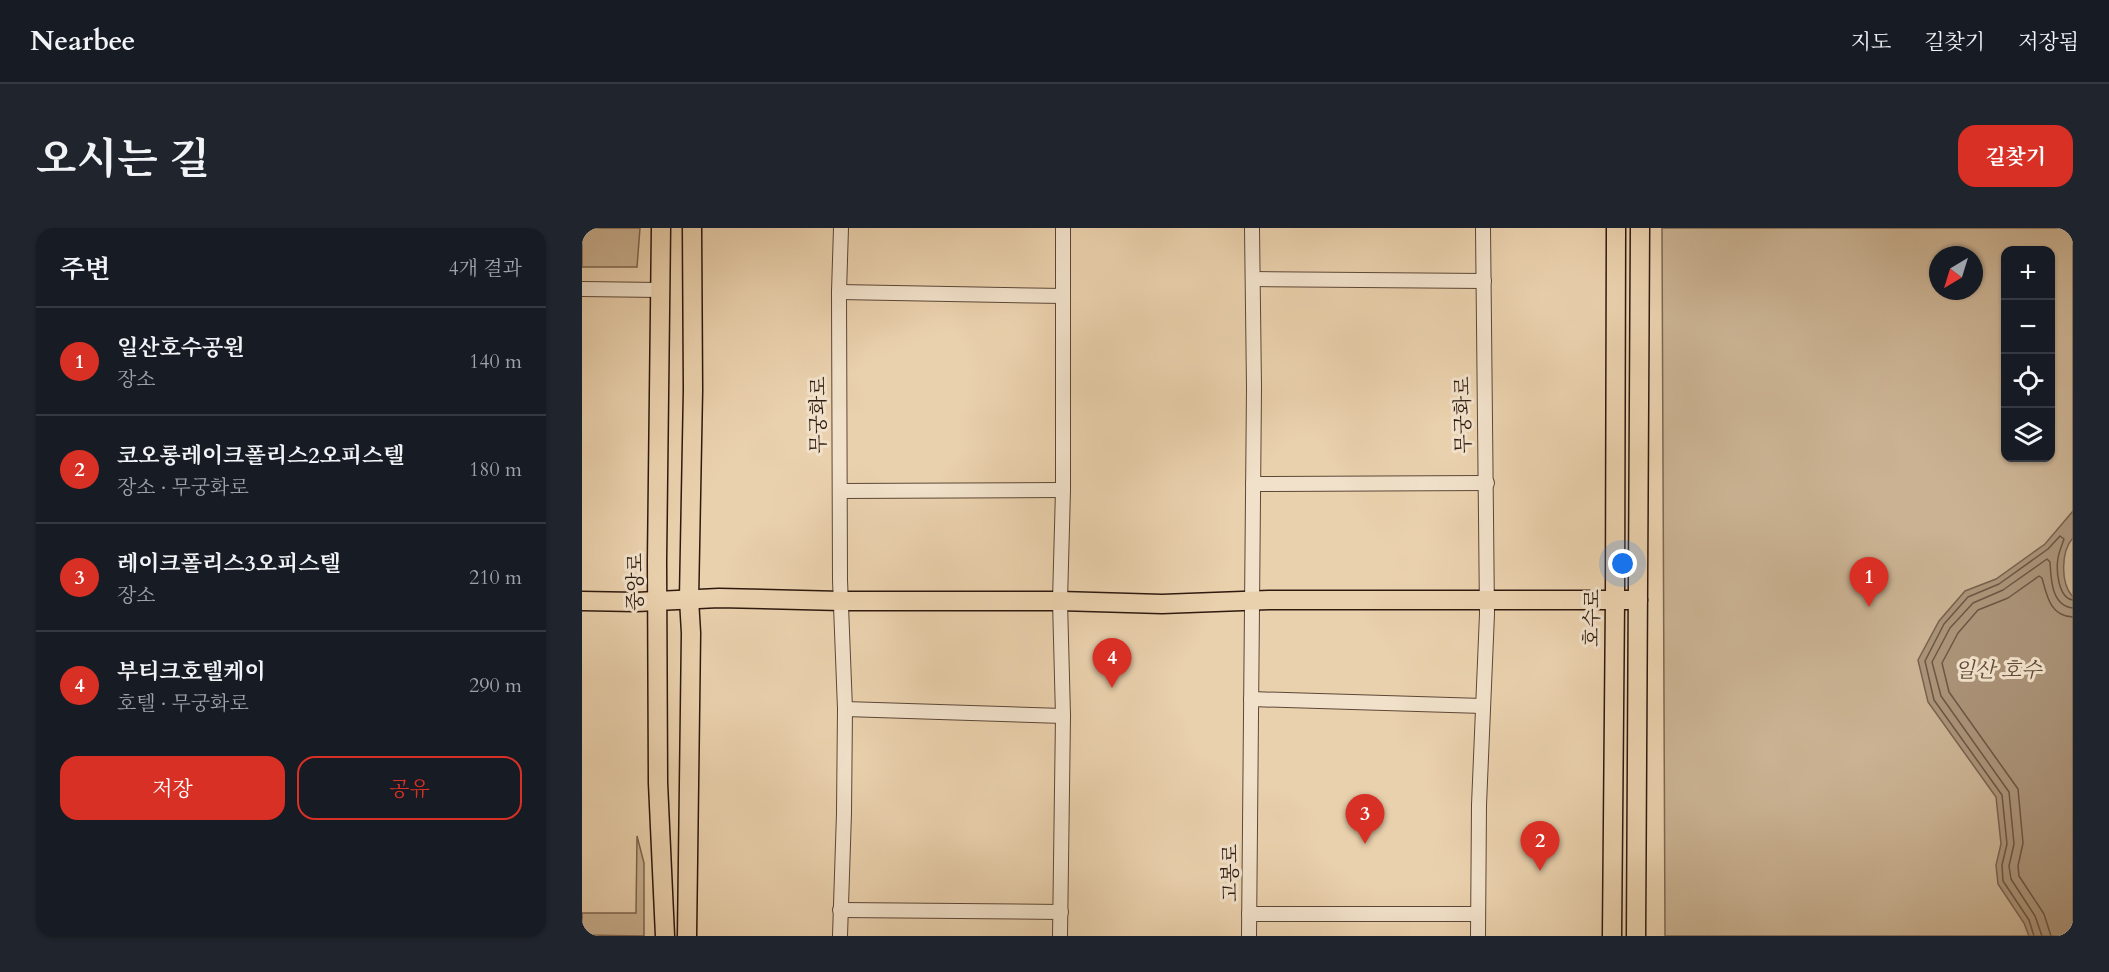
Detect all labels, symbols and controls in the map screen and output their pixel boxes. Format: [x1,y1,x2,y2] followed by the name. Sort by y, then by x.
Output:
[30,22,135,60] text: Nearbee
[1851,28,1891,57] text: 지도
[1924,28,1985,57] text: 길찾기
[2018,28,2079,57] text: 저장됨
[1958,125,2073,187] button: 길찾기
[36,131,210,188] text: 오시는 길
[1929,246,1983,300] north arrow
[2001,246,2055,462] map controls
[2001,246,2055,300] button: +
[60,252,110,287] text: 주변
[448,255,522,282] text: 4개 결과
[2001,300,2055,354] button: −
[117,333,245,363] text: 일산호수공원
[74,348,85,375] text: 1
[469,348,522,375] text: 140 m
[2001,354,2055,408] button: locate
[117,366,156,393] text: 장소
[805,376,832,454] street label: 무궁화로
[1449,376,1477,454] street label: 무궁화로
[2001,408,2055,462] button: layers
[117,441,405,471] text: 코오롱레이크폴리스2오피스텔
[74,456,85,483] text: 2
[469,456,522,483] text: 180 m
[117,474,249,501] text: 장소 · 무궁화로
[117,549,341,579] text: 레이크폴리스3오피스텔
[1608,549,1637,578] your location
[622,553,649,611] street label: 중앙로
[1850,558,1888,607] pin: 1
[74,564,85,591] text: 3
[469,564,522,591] text: 210 m
[117,582,156,609] text: 장소
[1578,589,1606,647] street label: 호수로
[1092,638,1132,688] pin: 4
[1954,656,2043,685] water label: 일산 호수
[117,657,266,687] text: 부티크호텔케이
[74,672,85,699] text: 4
[469,672,522,699] text: 290 m
[117,690,249,717] text: 호텔 · 무궁화로
[60,756,285,820] button: 저장
[297,756,522,820] button: 공유
[1346,794,1384,844] pin: 3
[1520,822,1560,871] pin: 2
[1217,844,1244,902] street label: 고봉로

